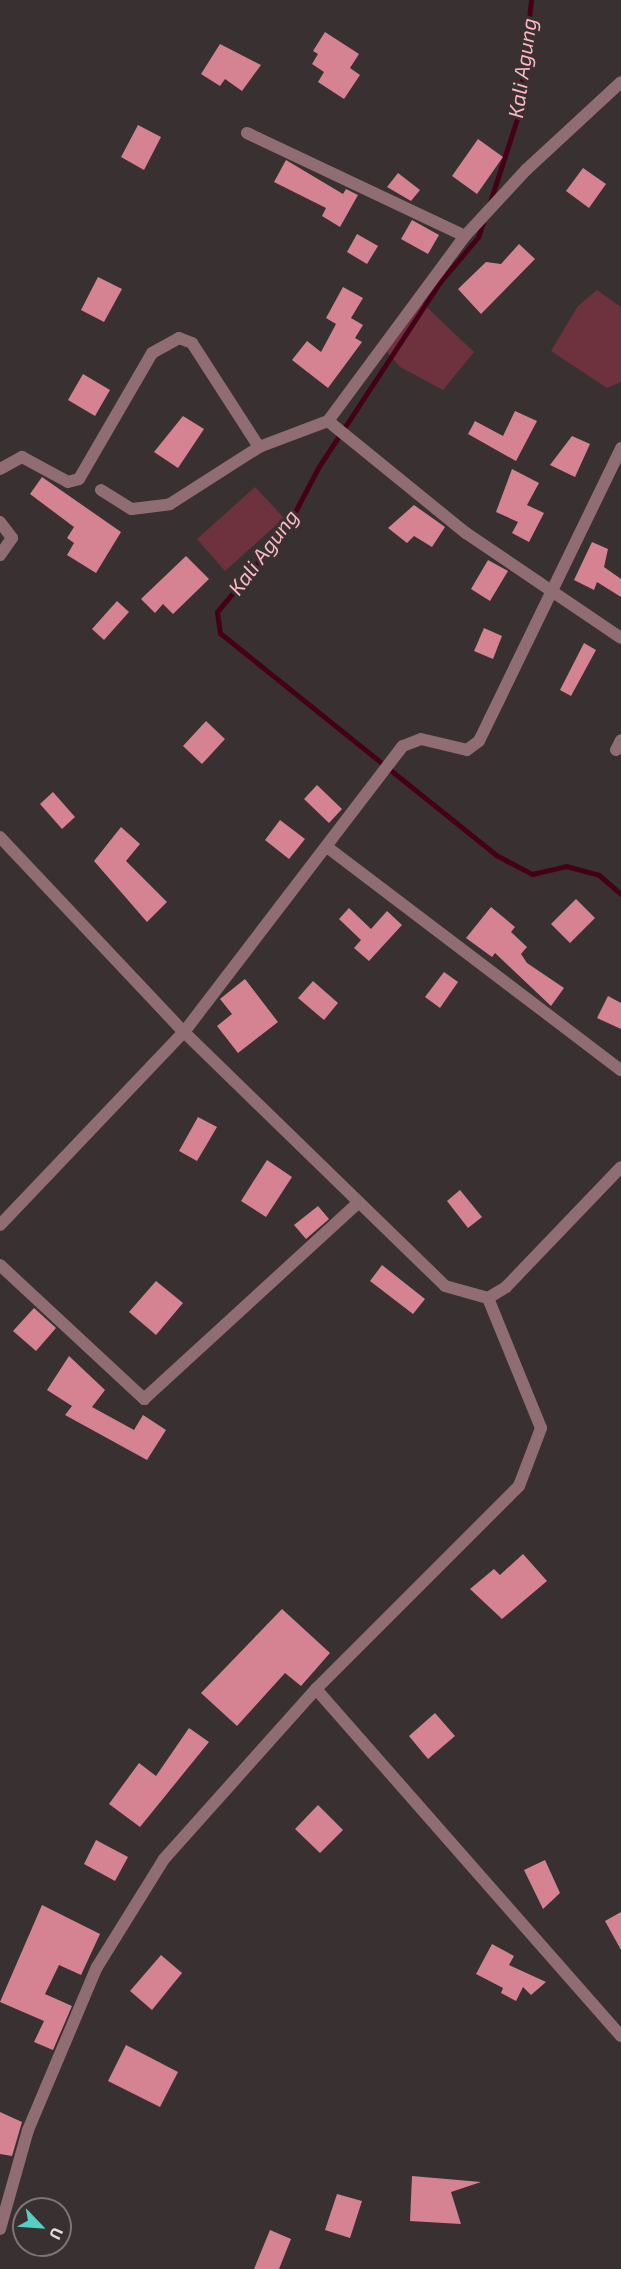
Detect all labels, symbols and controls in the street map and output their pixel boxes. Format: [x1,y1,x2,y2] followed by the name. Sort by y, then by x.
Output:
[502,16,542,120] water label: Kali Agung
[222,504,304,600] water label: Kali Agung
[12,2197,72,2257] north arrow
[46,2225,68,2243] text: U

